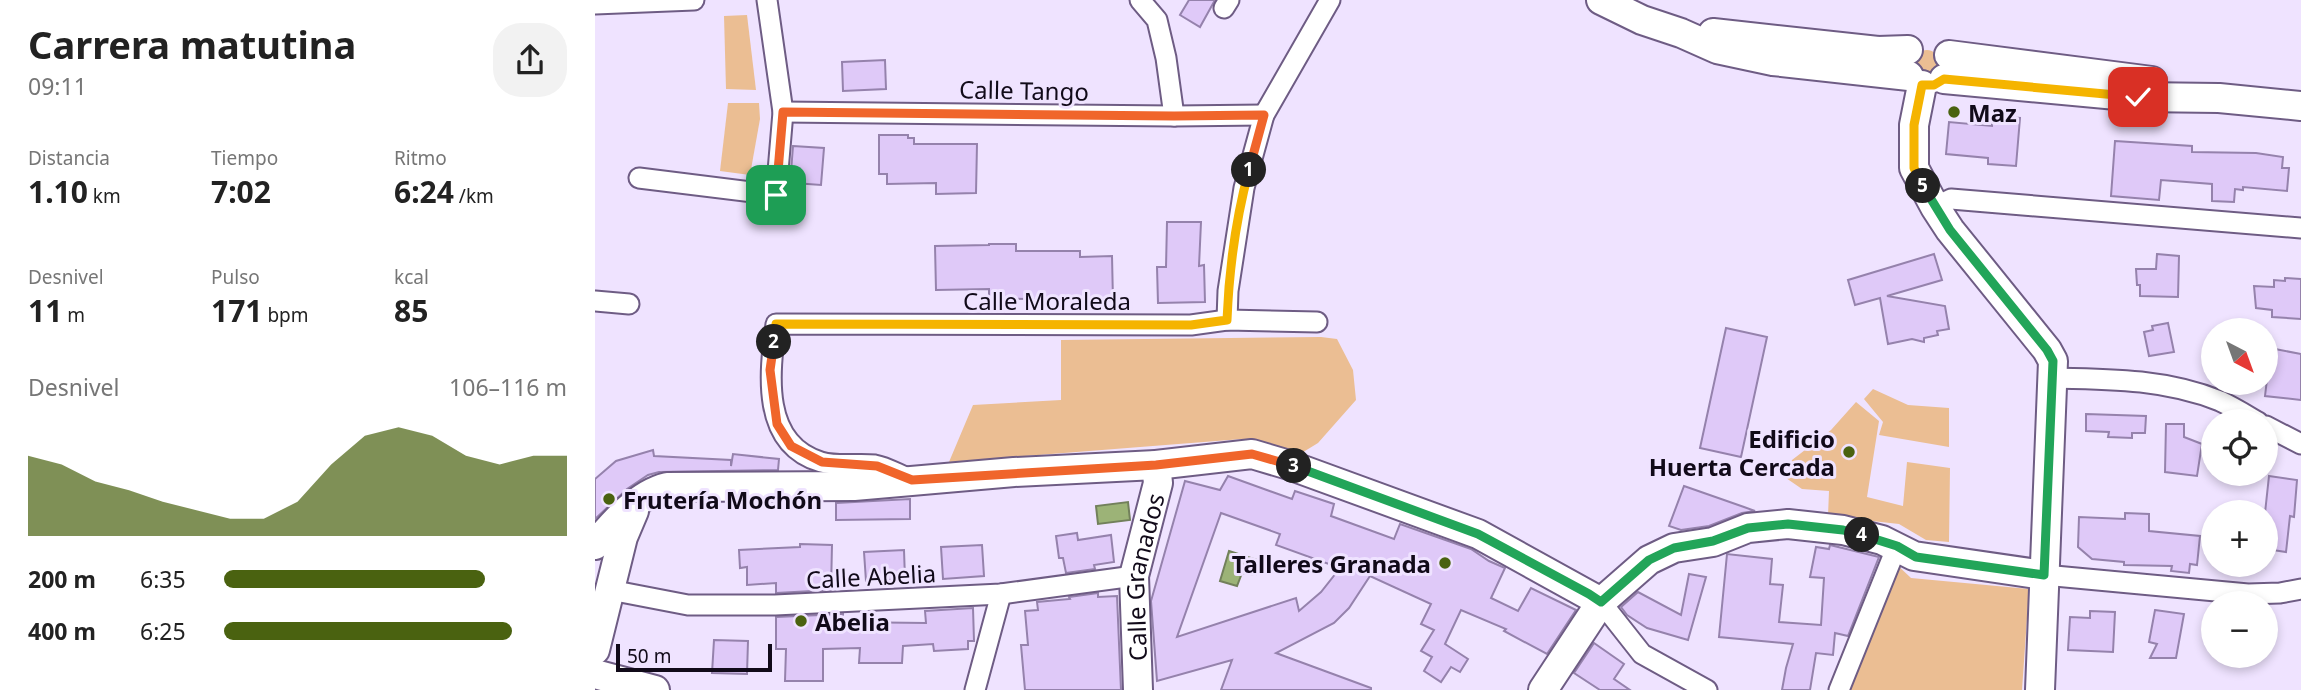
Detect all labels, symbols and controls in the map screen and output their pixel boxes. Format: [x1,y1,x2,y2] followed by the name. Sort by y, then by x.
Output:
[28,18,356,70] text: Carrera matutina
[493,23,567,97] button: share
[2108,67,2168,127] pin
[28,70,87,102] text: 09:11
[959,72,1089,108] street label: Calle Tango
[2119,78,2157,116] icon: check
[1968,96,2017,129] place label: Maz
[1946,104,1962,120] marker: Maz
[28,145,110,171] text: Distancia
[211,145,278,171] text: Tiempo
[394,145,447,171] text: Ritmo
[1231,152,1267,188] pin: 1
[1243,156,1254,182] text: 1
[746,165,806,225] pin
[1905,168,1941,204] pin: 5
[28,171,88,212] text: 1.10
[211,171,271,212] text: 7:02
[394,171,454,212] text: 6:24
[1917,172,1928,198] text: 5
[757,176,795,214] icon: arrive
[88,183,121,209] text: km
[454,183,494,209] text: /km
[28,264,104,290] text: Desnivel
[211,264,260,290] text: Pulso
[394,264,429,290] text: kcal
[963,284,1131,317] street label: Calle Moraleda
[28,290,62,331] text: 11
[211,290,262,331] text: 171
[394,290,428,331] text: 85
[62,302,85,328] text: m
[262,302,309,328] text: bpm
[2201,318,2279,396] north arrow
[2201,318,2278,668] map controls
[757,324,791,360] pin: 2
[768,328,779,354] text: 2
[28,371,120,403] text: Desnivel
[449,371,567,403] text: 106–116 m
[2201,409,2278,486] button: locate
[1649,422,1835,483] place label: Edificio Huerta Cercada
[1841,444,1857,460] marker: Edificio Huerta Cercada
[1277,448,1311,484] pin: 3
[1288,452,1299,478] text: 3
[623,483,822,516] place label: Frutería Mochón
[1117,489,1171,662] street label: Calle Granados
[601,491,617,507] marker: Frutería Mochón
[2201,500,2278,577] button: +
[1845,518,1879,552] pin: 4
[1856,521,1867,547] text: 4
[1232,547,1431,580] place label: Talleres Granada
[1437,555,1453,571] marker: Talleres Granada
[805,556,937,596] street label: Calle Abelia
[28,563,96,595] text: 200 m
[140,563,186,595] text: 6:35
[2201,591,2278,668] button: −
[815,605,890,638] place label: Abelia
[793,613,809,629] marker: Abelia
[28,615,96,647] text: 400 m
[140,615,186,647] text: 6:25
[616,641,772,673] scale bar
[627,643,671,669] text: 50 m

